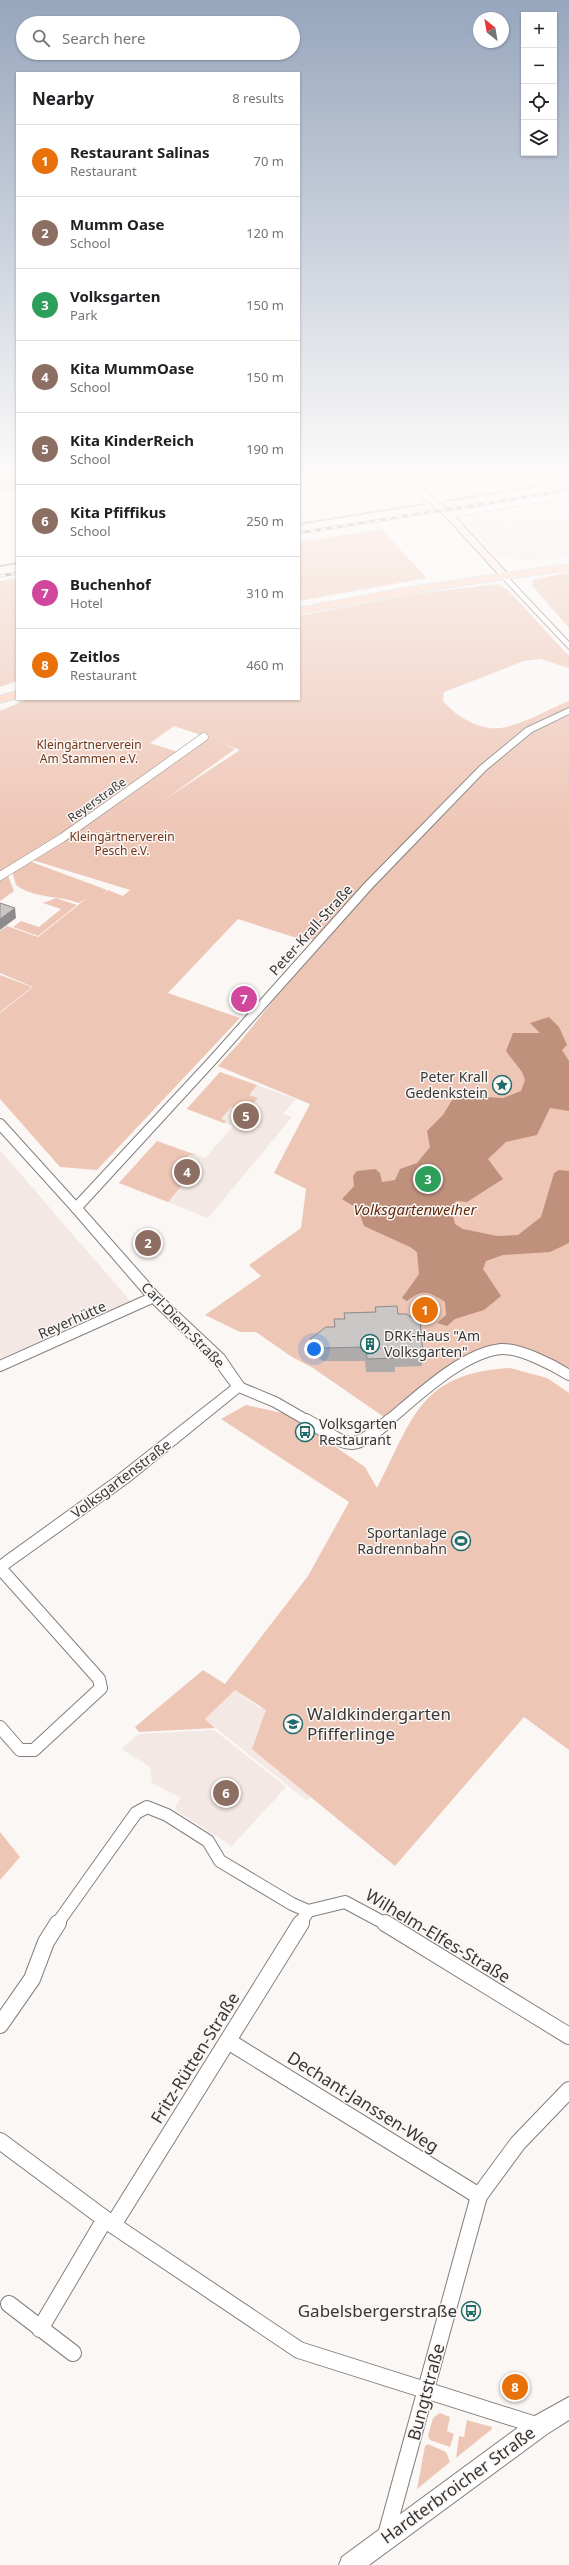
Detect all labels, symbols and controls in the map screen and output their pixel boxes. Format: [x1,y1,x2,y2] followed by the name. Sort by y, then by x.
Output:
[473,12,509,48] north arrow
[521,12,557,156] map controls
[521,12,557,48] button: +
[16,16,300,60] search box
[30,27,52,49] icon: search
[62,28,145,48] text: Search here
[521,48,557,84] button: −
[521,84,557,120] button: locate
[32,87,94,110] text: Nearby
[232,89,284,107] text: 8 results
[521,120,557,156] button: layers
[70,142,210,162] text: Restaurant Salinas
[41,152,49,170] text: 1
[254,152,284,170] text: 70 m
[70,162,137,180] text: Restaurant
[70,214,164,234] text: Mumm Oase
[41,224,49,242] text: 2
[246,224,284,242] text: 120 m
[70,234,111,252] text: School
[70,286,161,306] text: Volksgarten
[41,296,49,314] text: 3
[246,296,284,314] text: 150 m
[70,306,97,324] text: Park
[70,358,194,378] text: Kita MummOase
[41,368,49,386] text: 4
[246,368,284,386] text: 150 m
[70,378,111,396] text: School
[70,430,194,450] text: Kita KinderReich
[41,440,49,458] text: 5
[246,440,284,458] text: 190 m
[70,450,111,468] text: School
[70,502,166,522] text: Kita Pfiffikus
[41,512,49,530] text: 6
[246,512,284,530] text: 250 m
[70,522,111,540] text: School
[70,574,151,594] text: Buchenhof
[41,584,49,602] text: 7
[246,584,284,602] text: 310 m
[70,594,103,612] text: Hotel
[70,646,120,666] text: Zeitlos
[41,656,49,674] text: 8
[246,656,284,674] text: 460 m
[70,666,137,684] text: Restaurant
[36,736,142,767] park label: Kleingärtnerverein Am Stammen e.V.
[64,773,130,826] street label: Reyerstraße
[69,828,175,859] park label: Kleingärtnerverein Pesch e.V.
[265,880,357,979] street label: Peter-Krall-Straße
[231,984,257,1014] pin: 7
[405,1067,488,1102] place label: Peter Krall Gedenkstein
[491,1074,513,1096] place icon: Peter Krall Gedenkstein
[233,1101,259,1131] pin: 5
[174,1157,200,1187] pin: 4
[415,1164,441,1194] pin: 3
[354,1199,477,1219] water label: Volksgartenweiher
[135,1228,161,1258] pin: 2
[137,1277,229,1372] street label: Carl-Diem-Straße
[412,1295,438,1325] pin: 1
[35,1296,109,1343] street label: Reyerhütte
[384,1326,480,1361] place label: DRK-Haus "Am Volksgarten"
[359,1333,381,1355] building icon: DRK-Haus "Am Volksgarten"
[304,1339,324,1359] your location
[319,1414,397,1449] place label: Volksgarten Restaurant
[294,1421,316,1443] bus stop icon: Volksgarten Restaurant
[67,1435,174,1522] street label: Volksgartenstraße
[357,1523,447,1558] place label: Sportanlage Radrennbahn
[450,1530,472,1552] sports icon: Sportanlage Radrennbahn
[307,1702,451,1745] place label: Waldkindergarten Pfifferlinge
[282,1713,304,1735] school or university icon: Waldkindergarten Pfifferlinge
[213,1778,239,1808] pin: 6
[361,1883,515,1988] street label: Wilhelm-Elfes-Straße
[145,1988,244,2128] street label: Fritz-Rütten-Straße
[283,2046,443,2158] street label: Dechant-Janssen-Weg
[298,2299,457,2322] place label: Gabelsbergerstraße
[460,2300,482,2322] bus stop icon: Gabelsbergerstraße
[402,2341,449,2443] street label: Bungtstraße
[502,2372,528,2402] pin: 8
[376,2421,540,2548] street label: Hardterbroicher Straße

